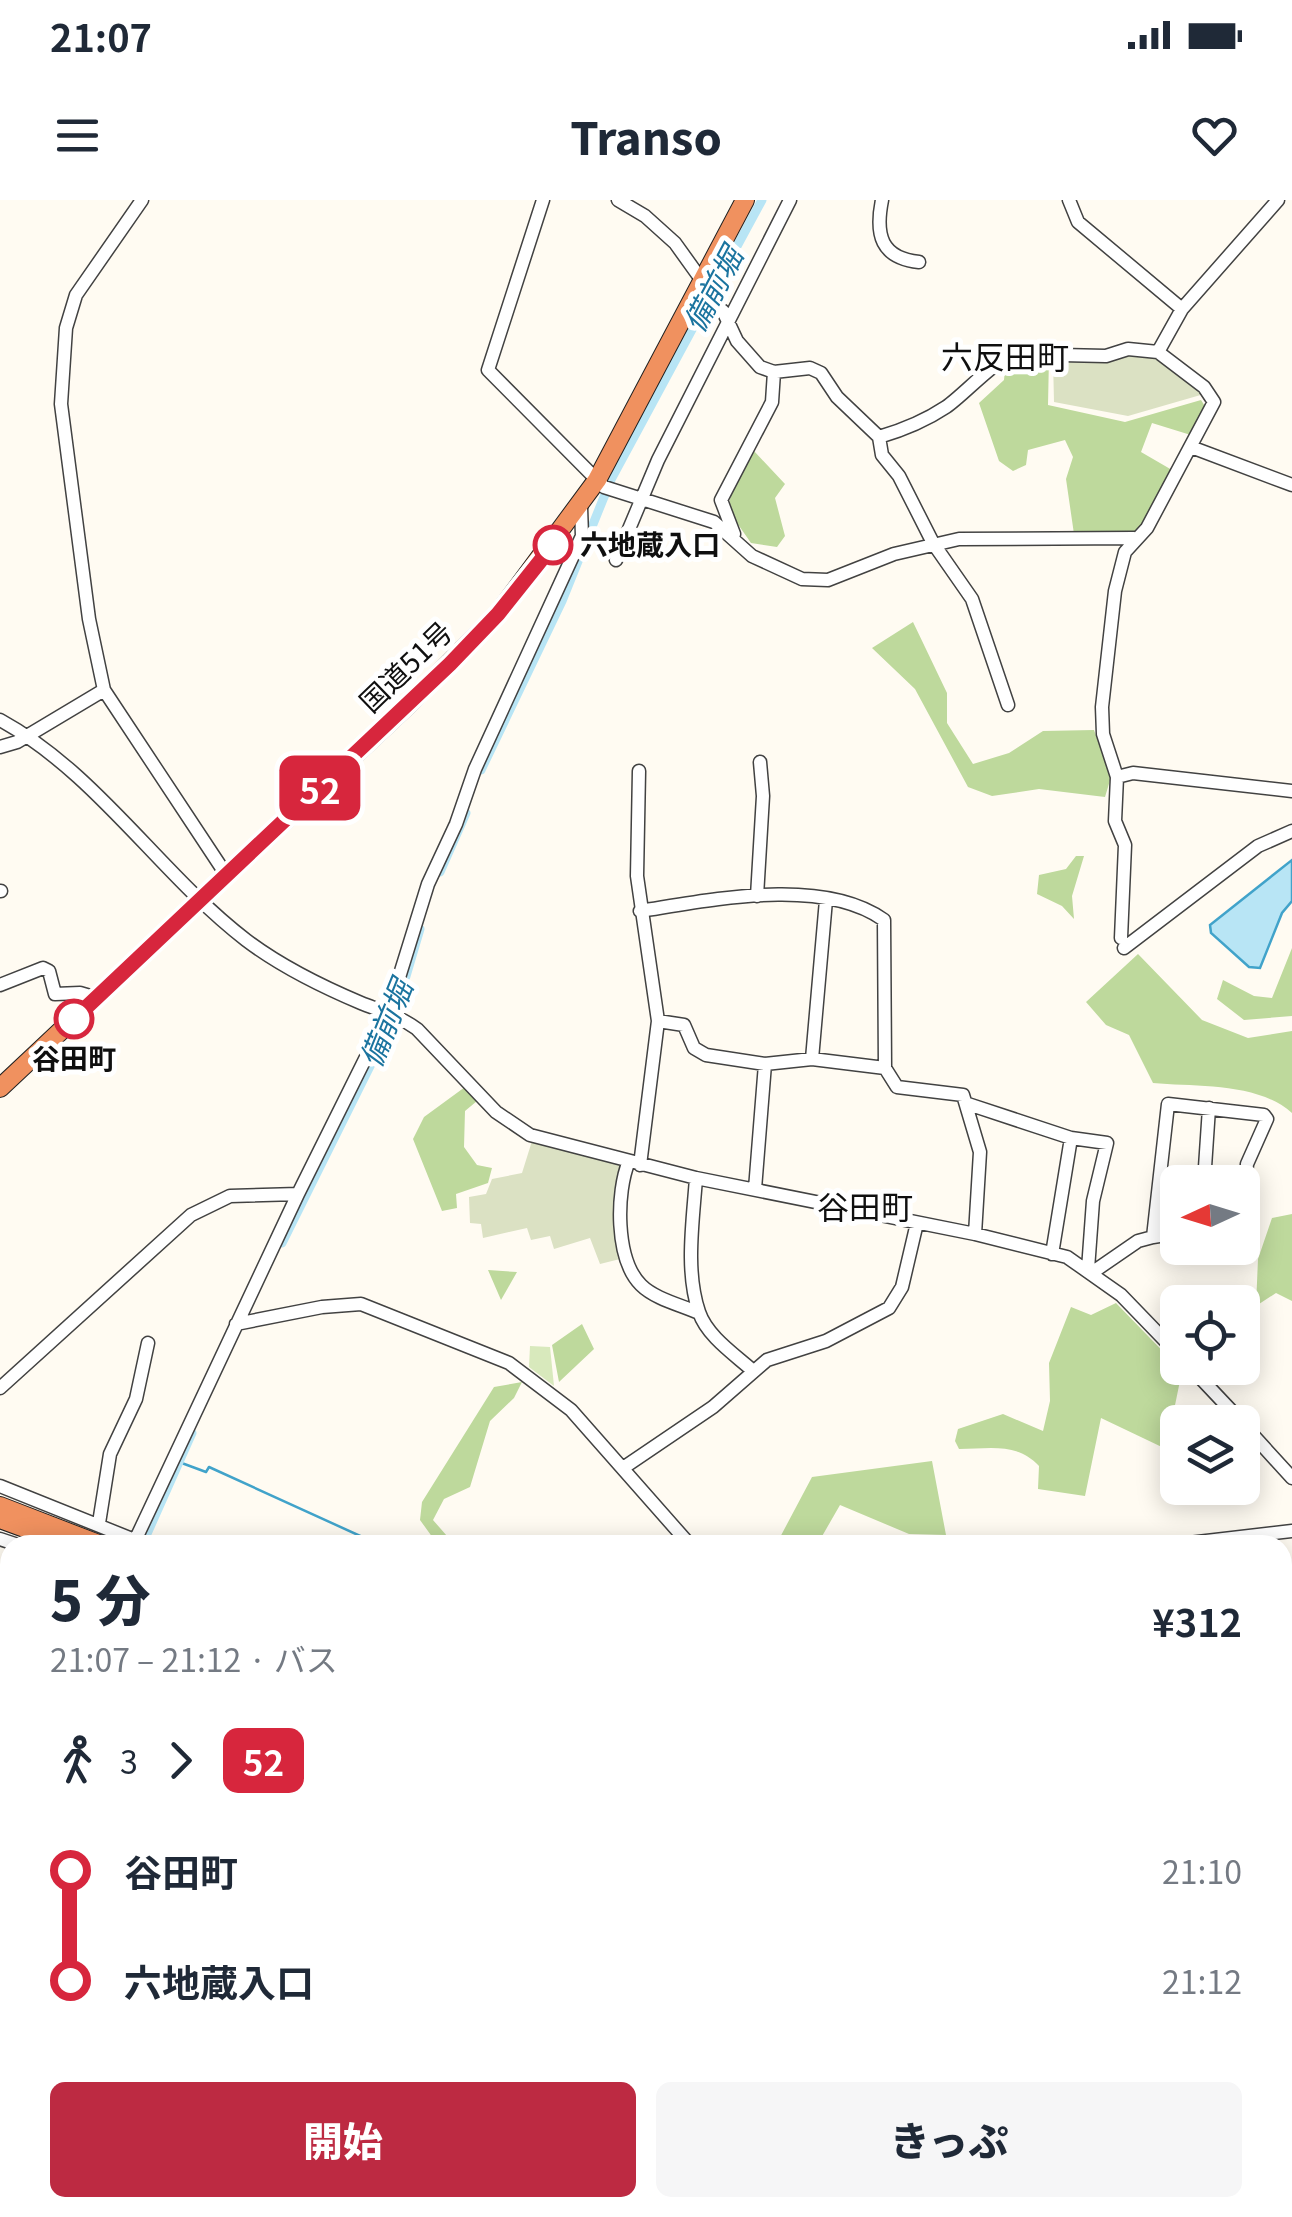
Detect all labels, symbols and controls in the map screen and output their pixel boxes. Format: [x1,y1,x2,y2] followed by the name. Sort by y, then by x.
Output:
[50,8,152,63] text: 21:07
[570,103,722,168] text: Transo
[50,108,105,163] icon: menu
[1187,108,1242,163] icon: heart
[671,235,754,339] water label: 備前堀
[941,332,1069,378] district label: 六反田町
[580,523,720,563] place label: 六地蔵入口
[534,526,572,564] marker: 六地蔵入口
[349,611,460,720] street label: 国道51号
[275,756,365,820] line badge: 52
[299,763,341,814] text: 52
[347,969,423,1073] water label: 備前堀
[55,1000,93,1038] marker: 谷田町
[32,1037,116,1077] place label: 谷田町
[1160,1165,1260,1265] north arrow
[1160,1165,1260,1505] map controls
[817,1182,913,1228] district label: 谷田町
[1160,1285,1260,1385] button: locate
[1160,1405,1260,1505] button: layers
[50,1557,151,1637] text: 5 分
[1152,1593,1242,1648] text: ¥312
[50,1635,338,1681] text: 21:07 – 21:12 · バス
[50,1733,105,1788] icon: walk
[153,1733,208,1788] icon: forward
[243,1735,284,1786] text: 52
[120,1737,138,1783] text: 3
[124,1843,238,1898] text: 谷田町
[1162,1847,1242,1893] text: 21:10
[124,1953,314,2008] text: 六地蔵入口
[1162,1957,1242,2003] text: 21:12
[50,2082,636,2197] button: 開始
[656,2082,1242,2197] button: きっぷ

